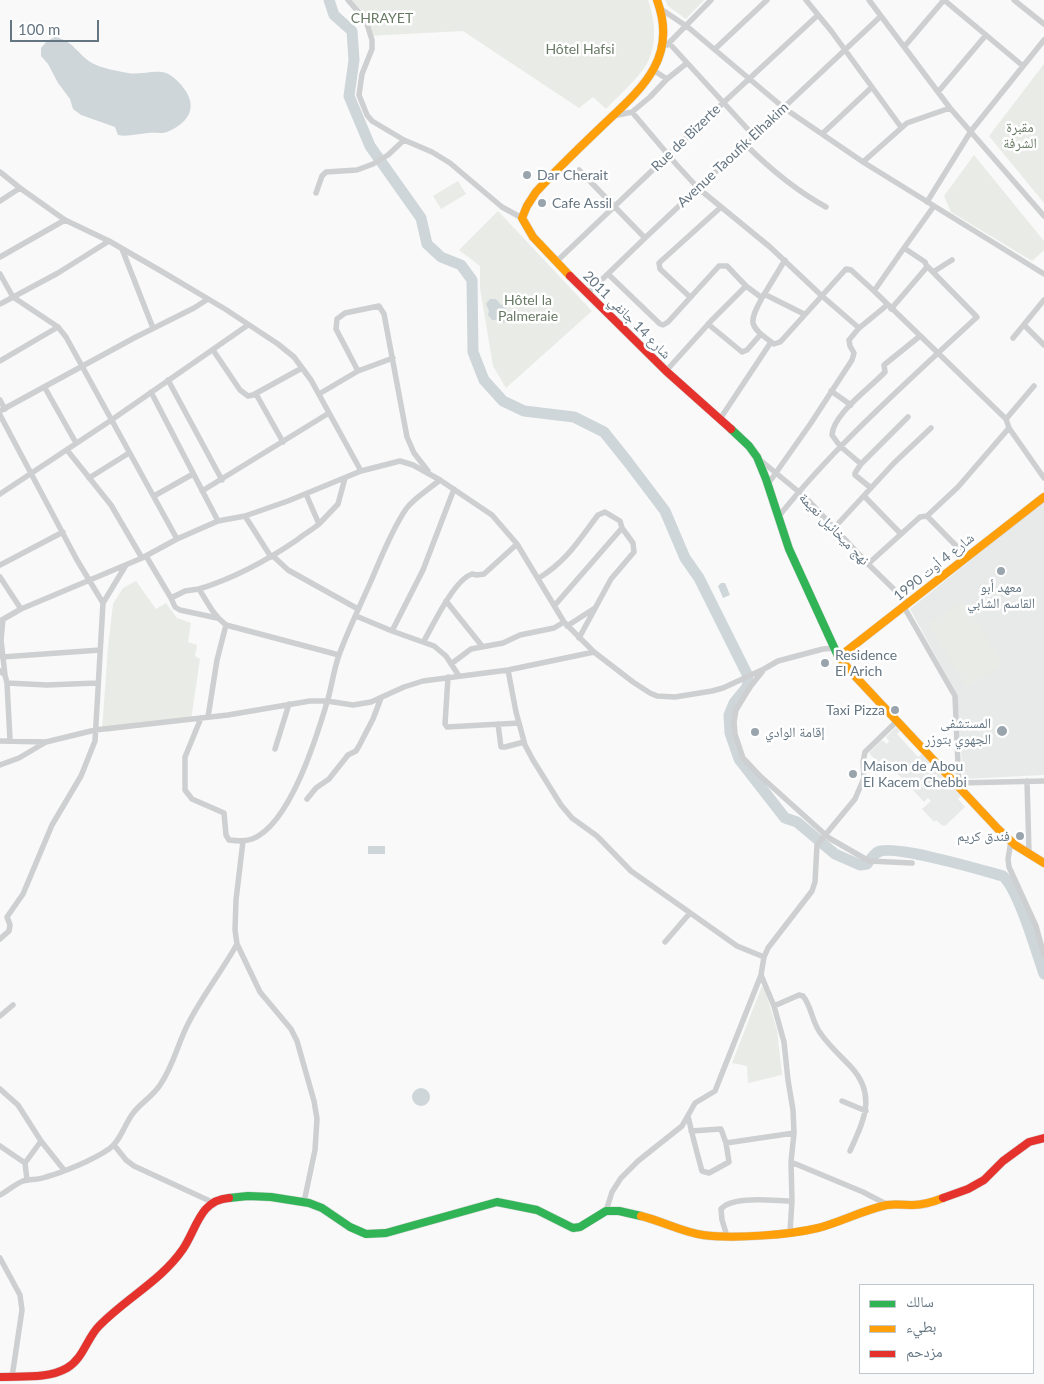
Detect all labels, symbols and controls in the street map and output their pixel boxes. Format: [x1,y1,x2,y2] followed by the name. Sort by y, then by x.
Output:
[12,10,101,42] scale bar
[351,10,413,26] park label: CHRAYET
[18,20,60,38] text: 100 m
[545,41,615,57] park label: Hôtel Hafsi
[674,99,792,211] street label: Avenue Taoufik Elhakim
[648,101,724,175] street label: Rue de Bizerte
[1003,119,1037,152] park label: مقبرة الشرفة
[537,167,608,183] place label: Dar Cherait
[521,169,533,181] marker: Dar Cherait
[552,195,612,211] place label: Cafe Assil
[536,197,548,209] marker: Cafe Assil
[580,268,674,362] street label: شارع 14 جانفي 2011
[498,292,558,324] park label: Hôtel la Palmeraie
[795,489,873,569] street label: نهج ميخائيل نعيمة
[890,529,978,605] street label: شارع 4 أوت 1990
[995,565,1007,577] marker: معهد أبو القاسم الشابي
[967,579,1035,612] place label: معهد أبو القاسم الشابي
[835,647,897,680] place label: Residence El Arich
[819,657,831,669] marker: Residence El Arich
[826,702,885,718] place label: Taxi Pizza
[889,704,901,716] marker: Taxi Pizza
[925,715,991,748] place label: المستشفى الجهوي بتوزر
[765,724,825,740] place label: إقامة الوادي
[995,724,1009,738] marker: المستشفى الجهوي بتوزر
[749,726,761,738] marker: إقامة الوادي
[863,758,967,790] place label: Maison de Abou El Kacem Chebbi
[847,768,859,780] marker: Maison de Abou El Kacem Chebbi
[957,828,1010,844] place label: فندق كريم
[1014,830,1026,842] marker: فندق كريم
[859,1284,1034,1374] legend
[906,1292,934,1310] text: سالك
[906,1317,936,1335] text: بطيء
[906,1342,943,1360] text: مزدحم

